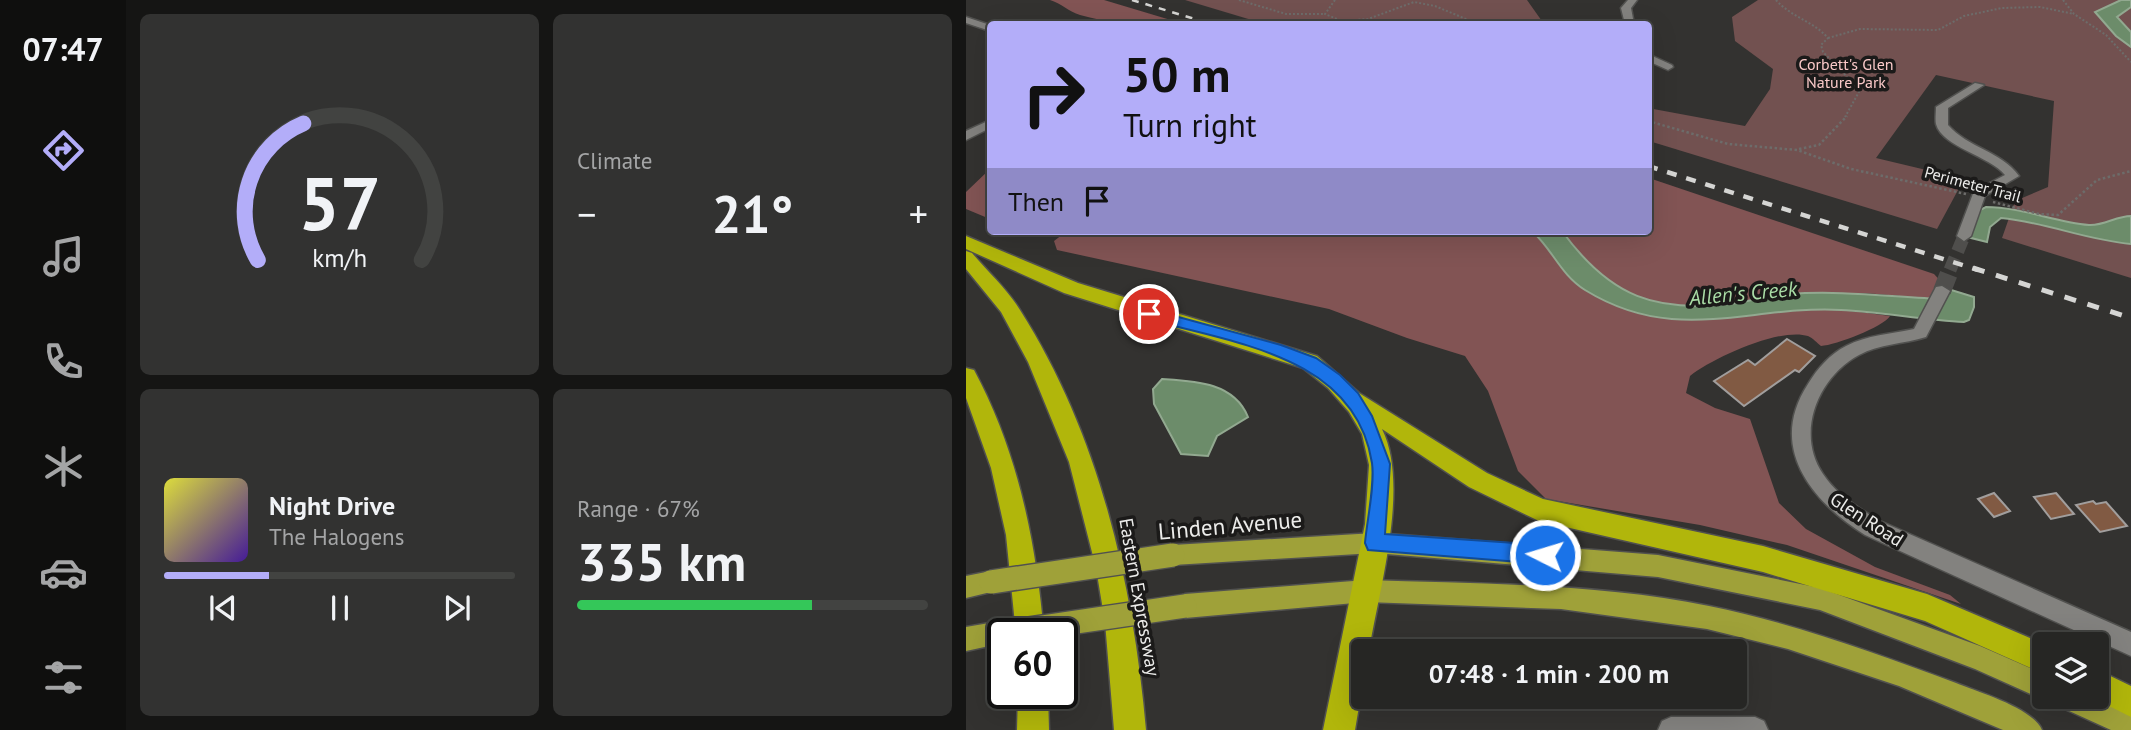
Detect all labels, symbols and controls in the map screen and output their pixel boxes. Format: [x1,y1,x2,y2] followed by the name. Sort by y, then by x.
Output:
[22,28,104,70] text: 07:47
[1123,42,1230,106] text: 50 m
[1008,49,1099,140] icon: right
[1798,54,1894,92] park label: Corbett's Glen Nature Park
[1123,104,1257,146] text: Turn right
[39,126,88,175] icon: directions
[577,146,652,175] text: Climate
[298,157,381,251] text: 57
[1922,161,2024,207] street label: Perimeter Trail
[712,180,793,247] text: 21°
[1078,182,1116,220] icon: arrive
[1008,185,1064,218] text: Then
[577,189,596,238] text: −
[909,189,928,238] text: +
[39,232,88,281] icon: music
[312,242,367,274] text: km/h
[1687,275,1800,311] water label: Allen's Creek
[1119,284,1179,344] pin
[1130,295,1168,333] icon: arrive
[39,337,88,386] icon: phone
[39,442,88,491] icon: climate
[1826,486,1908,552] street label: Glen Road
[269,489,395,522] text: Night Drive
[577,494,700,523] text: Range · 67%
[1157,504,1303,546] street label: Linden Avenue
[1114,516,1166,678] street label: Eastern Expressway
[1508,518,1582,592] position arrow
[269,522,404,551] text: The Halogens
[577,528,746,595] text: 335 km
[39,548,88,597] icon: car
[204,589,242,627] icon: previous
[321,589,359,627] icon: pause
[438,589,476,627] icon: next
[987,618,1078,709] speed limit sign: 60
[2032,632,2109,709] map controls
[2032,632,2109,709] button: layers
[39,653,88,702] icon: filters
[1429,657,1669,690] text: 07:48 · 1 min · 200 m

